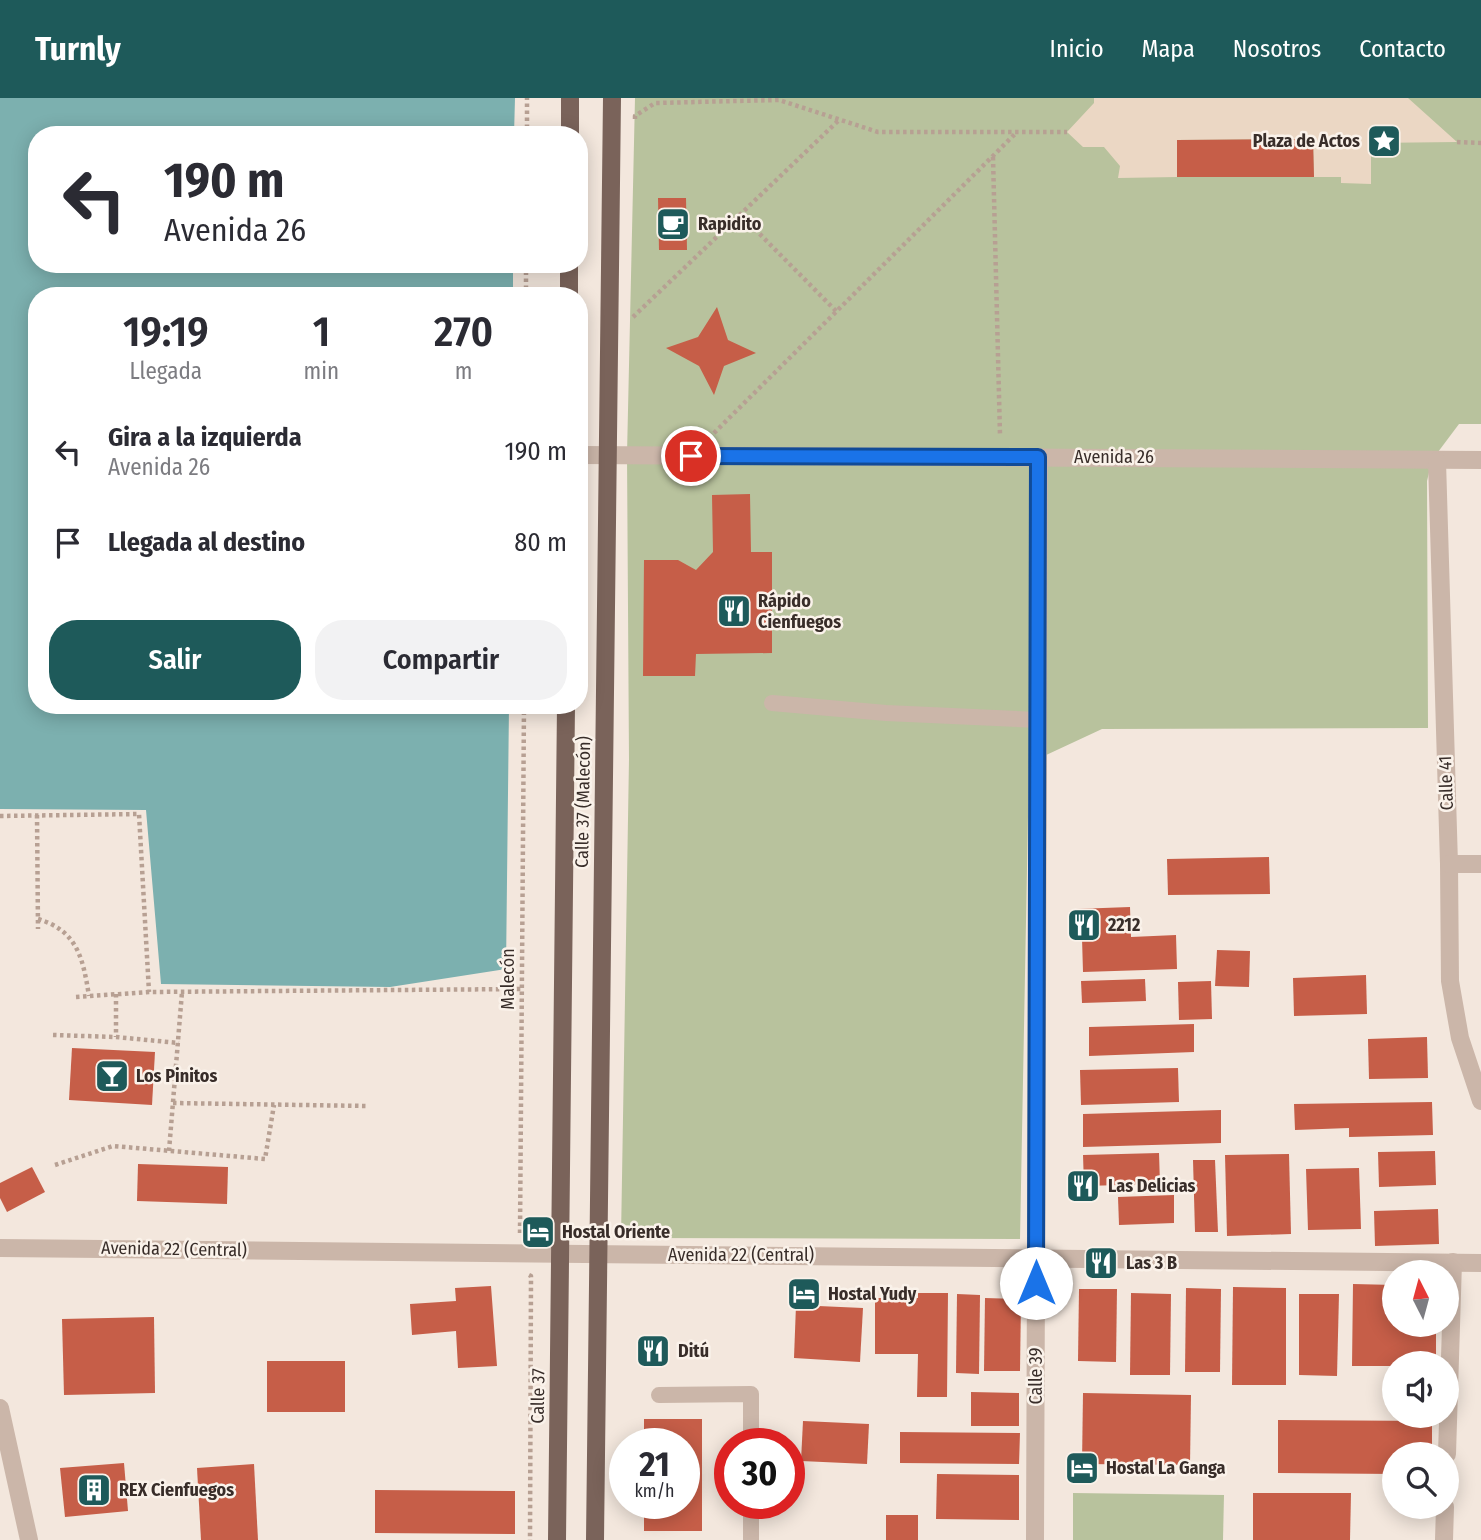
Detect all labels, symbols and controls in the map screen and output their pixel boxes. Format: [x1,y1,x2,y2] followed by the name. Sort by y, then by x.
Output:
[35,29,121,69] text: Turnly
[1050,35,1104,63] text: Inicio
[1142,35,1195,63] text: Mapa
[1233,35,1321,63] text: Nosotros
[1359,35,1446,63] text: Contacto
[1365,122,1403,160] place icon: Plaza de Actos
[1253,130,1360,152] place label: Plaza de Actos
[164,151,284,210] text: 190 m
[49,154,140,245] icon: left
[654,205,692,243] cafe icon: Rapidito
[164,211,306,249] text: Avenida 26
[698,213,762,235] place label: Rapidito
[123,307,209,357] text: 19:19
[313,307,330,357] text: 1
[434,307,493,357] text: 270
[130,357,202,385] text: Llegada
[304,357,339,385] text: min
[455,357,472,385] text: m
[108,422,302,453] text: Gira a la izquierda
[661,426,721,486] pin
[49,433,87,471] icon: left
[505,436,567,467] text: 190 m
[672,437,710,475] icon: arrive
[1074,446,1154,468] street label: Avenida 26
[108,453,210,481] text: Avenida 26
[49,524,87,562] icon: arrive
[108,527,305,558] text: Llegada al destino
[514,527,567,558] text: 80 m
[758,590,841,633] place label: Rápido Cienfuegos
[715,592,753,630] restaurant icon: Rápido Cienfuegos
[49,620,301,700] button: Salir
[315,620,567,700] button: Compartir
[571,736,595,868] street label: Calle 37 (Malecón)
[1434,755,1458,811] street label: Calle 41
[1065,906,1103,944] restaurant icon: 2212
[1107,914,1140,936] place label: 2212
[497,948,519,1010] street label: Malecón
[93,1057,131,1095] bar icon: Los Pinitos
[136,1065,217,1087] place label: Los Pinitos
[1064,1167,1102,1205] restaurant icon: Las Delicias
[1108,1175,1196,1197] place label: Las Delicias
[519,1213,557,1251] hotel icon: Hostal Oriente
[562,1221,670,1243] place label: Hostal Oriente
[101,1237,247,1261] street label: Avenida 22 (Central)
[668,1244,814,1266] street label: Avenida 22 (Central)
[1082,1244,1120,1282] restaurant icon: Las 3 B
[999,1246,1073,1320] position arrow
[1126,1252,1177,1274] place label: Las 3 B
[1382,1260,1460,1337] north arrow
[1382,1260,1459,1519] map controls
[785,1275,823,1313] hotel icon: Hostal Yudy
[828,1283,917,1305] place label: Hostal Yudy
[634,1332,672,1370] restaurant icon: Ditú
[678,1340,709,1362] place label: Ditú
[1025,1348,1047,1404] street label: Calle 39
[1382,1351,1459,1428] button: sound
[527,1368,549,1424] street label: Calle 37
[714,1428,805,1519] speed limit sign: 30
[1382,1442,1459,1519] button: search
[639,1443,670,1485] text: 21
[1063,1449,1101,1487] hotel icon: Hostal La Ganga
[1106,1457,1225,1479] place label: Hostal La Ganga
[75,1471,113,1509] building icon: REX Cienfuegos
[119,1479,234,1501] place label: REX Cienfuegos
[634,1480,675,1502] text: km/h

